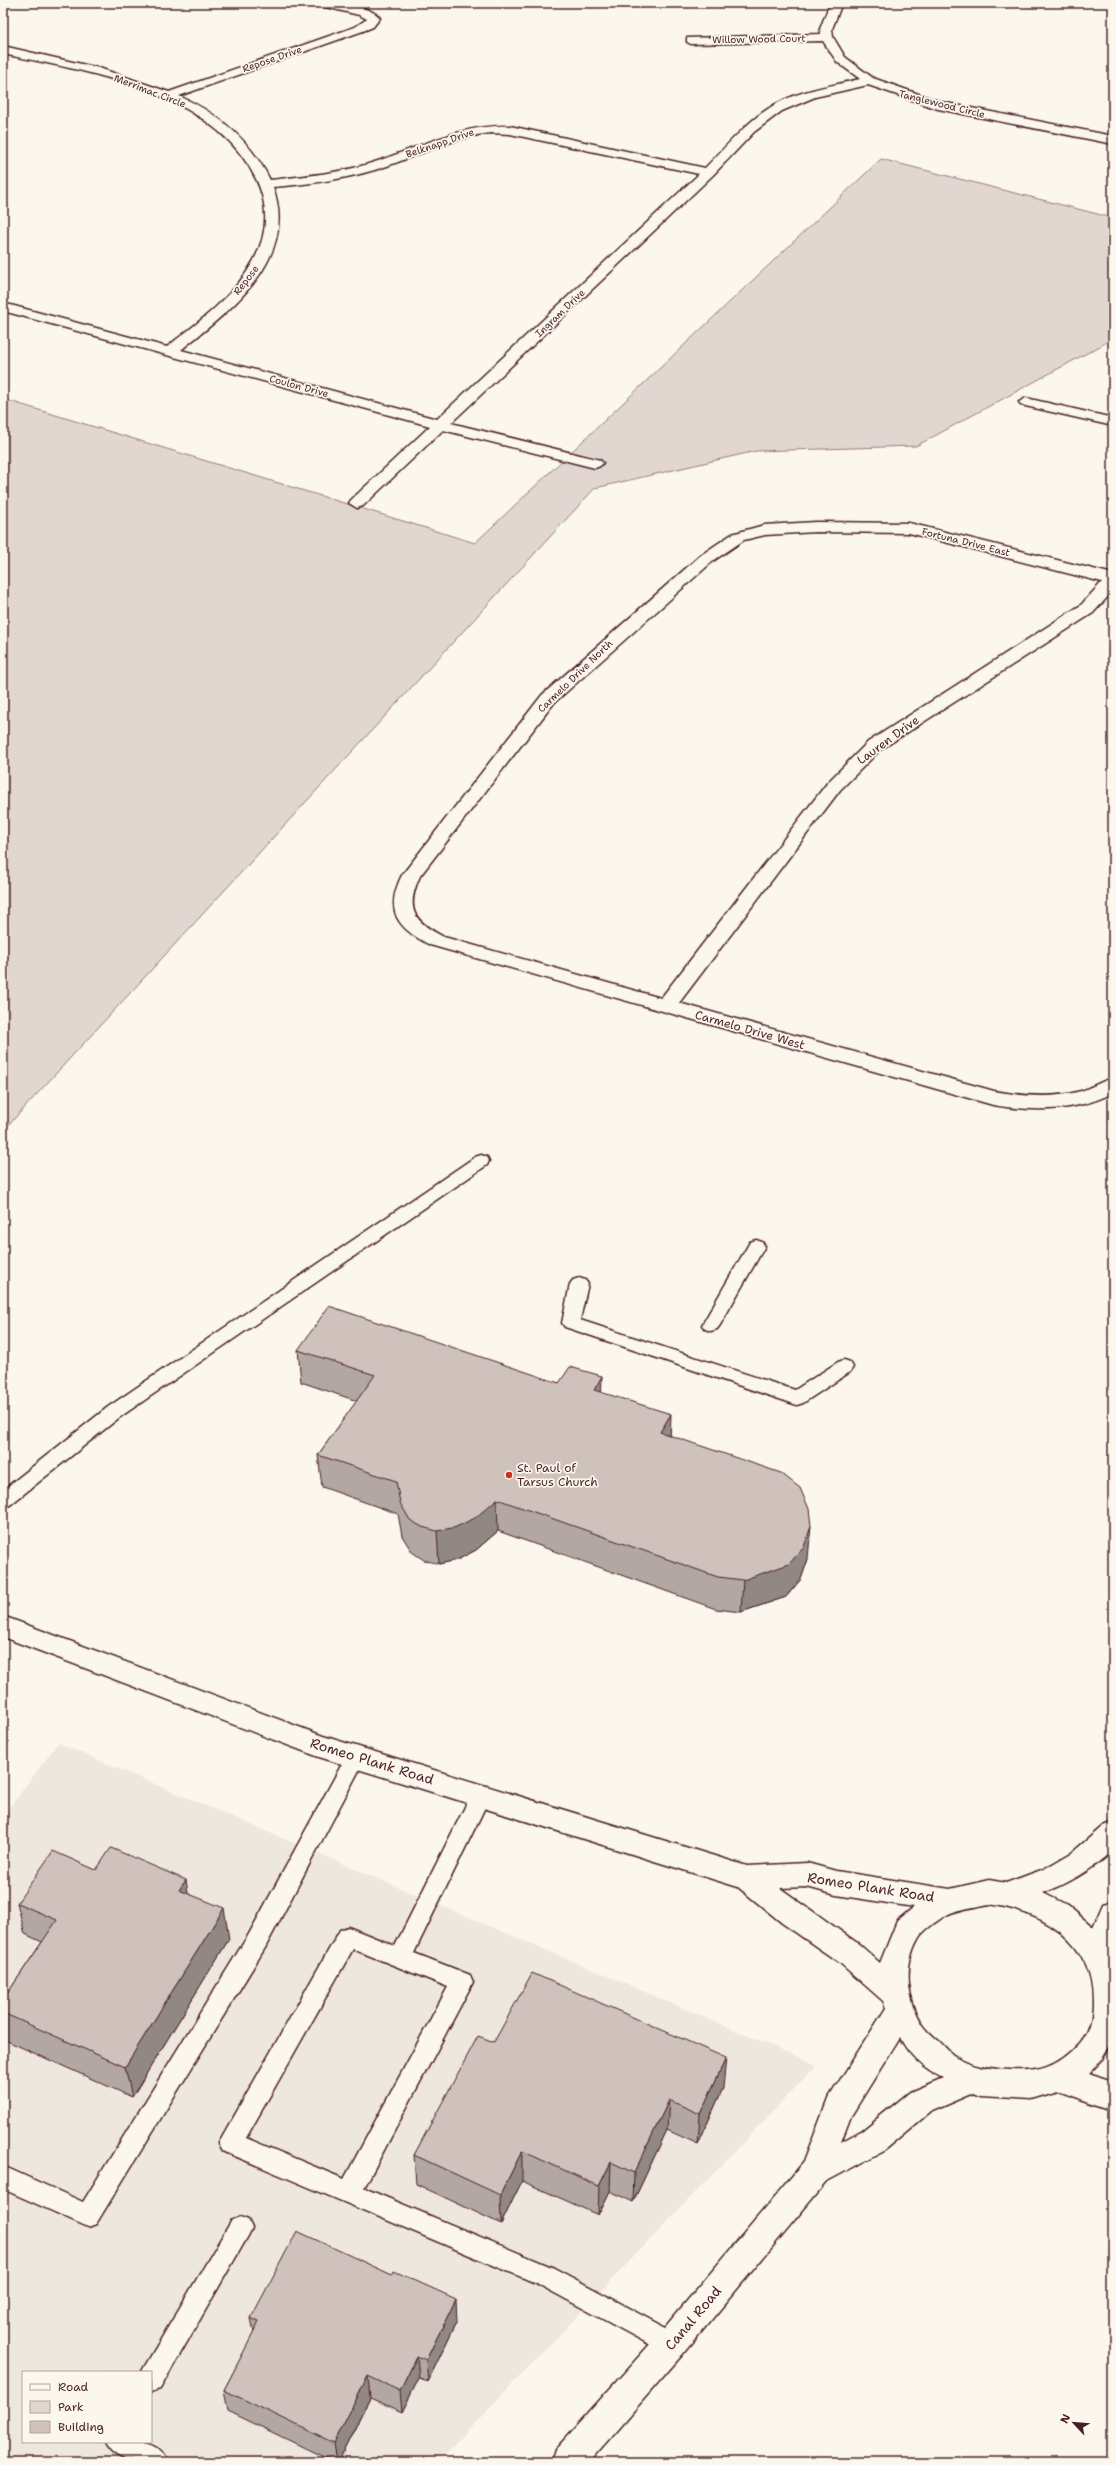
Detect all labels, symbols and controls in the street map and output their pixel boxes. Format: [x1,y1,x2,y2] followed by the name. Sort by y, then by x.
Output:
[712,32,806,46] street label: Willow Wood Court
[240,43,304,75] street label: Repose Drive
[112,71,188,111] street label: Merrimac Circle
[897,87,987,121] street label: Tanglewood Circle
[404,125,476,161] street label: Belknapp Drive
[230,262,262,298] street label: Repose
[532,286,588,340] street label: Ingram Drive
[268,372,330,400] street label: Coulon Drive
[921,525,1011,559] street label: Fortuna Drive East
[535,637,615,715] street label: Carmelo Drive North
[854,712,922,768] street label: Lauren Drive
[693,1007,807,1053] street label: Carmelo Drive West
[517,1460,598,1490] place label: St. Paul of Tarsus Church
[504,1470,514,1480] marker: St. Paul of Tarsus Church
[308,1734,436,1788] street label: Romeo Plank Road
[806,1868,936,1906] street label: Romeo Plank Road
[661,2282,725,2354] street label: Canal Road
[22,2371,152,2443] legend
[58,2379,89,2395] text: Road
[58,2399,84,2415] text: Park
[1054,2403,1094,2443] north arrow
[1057,2411,1074,2426] text: N
[58,2419,104,2435] text: Building

